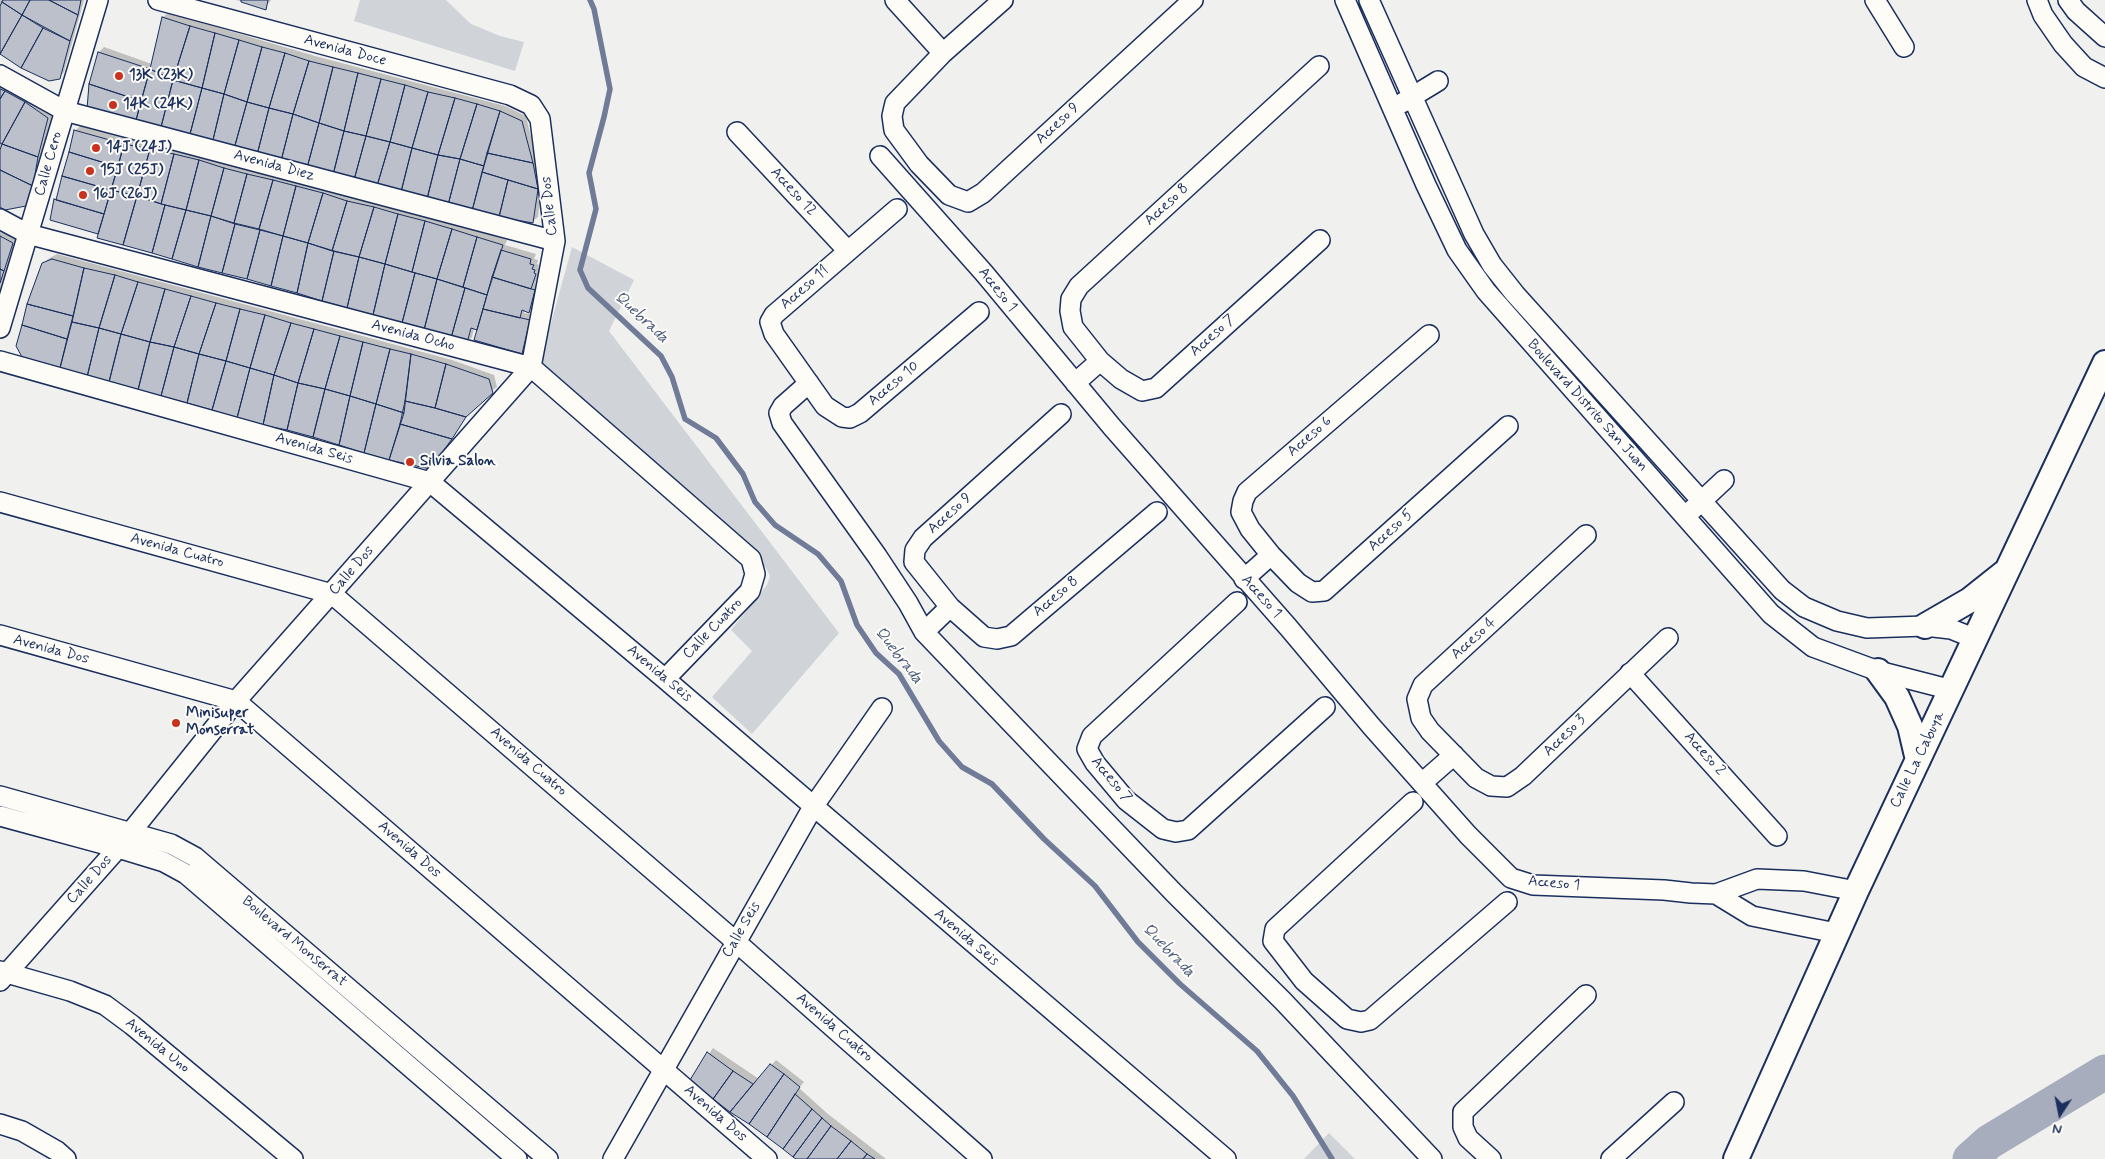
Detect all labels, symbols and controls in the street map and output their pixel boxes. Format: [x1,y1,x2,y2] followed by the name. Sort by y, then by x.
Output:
[302,31,388,71] street label: Avenida Doce
[129,67,193,85] place label: 13K (23K)
[113,70,125,82] marker: 13K (23K)
[123,96,192,114] place label: 14K (24K)
[107,99,119,111] marker: 14K (24K)
[1033,99,1083,149] street label: Acceso 9
[31,130,67,198] street label: Calle Cero
[106,139,172,157] place label: 14J (24J)
[90,142,102,154] marker: 14J (24J)
[232,147,316,185] street label: Avenida Diez
[100,162,163,180] place label: 15J (25J)
[766,164,820,220] street label: Acceso 12
[84,165,96,177] marker: 15J (25J)
[538,175,562,237] street label: Calle Dos
[1141,180,1193,230] street label: Acceso 8
[93,186,157,204] place label: 16J (26J)
[77,189,89,201] marker: 16J (26J)
[777,262,833,314] street label: Acceso 11
[974,264,1020,316] street label: Acceso 1
[610,288,672,348] water label: Quebrada
[1187,311,1239,361] street label: Acceso 7
[369,316,457,356] street label: Avenida Ocho
[1523,336,1651,476] street label: Boulevard Distrito San Juan
[865,358,923,410] street label: Acceso 10
[1284,413,1336,461] street label: Acceso 6
[273,429,355,469] street label: Avenida Seis
[420,453,496,471] place label: Silvia Salon
[404,456,416,468] marker: Silvia Salon
[924,490,976,538] street label: Acceso 9
[1365,506,1417,556] street label: Acceso 5
[128,530,226,572] street label: Avenida Cuatro
[326,543,378,599] street label: Calle Dos
[1237,572,1285,622] street label: Acceso 1
[1030,573,1082,621] street label: Acceso 8
[679,595,747,663] street label: Calle Cuatro
[1448,614,1500,664] street label: Acceso 4
[870,624,926,688] water label: Quebrada
[11,631,91,669] street label: Avenida Dos
[623,642,695,706] street label: Avenida Seis
[186,705,254,740] place label: Minisuper Monserrat
[1887,709,1949,811] street label: Calle La Cabuya
[1540,711,1590,761] street label: Acceso 3
[170,717,182,729] marker: Minisuper Monserrat
[486,724,570,800] street label: Avenida Cuatro
[1680,728,1728,780] street label: Acceso 2
[1087,753,1135,807] street label: Acceso 7
[374,818,444,882] street label: Avenida Dos
[63,852,117,908] street label: Calle Dos
[1527,873,1581,895] street label: Acceso 1
[238,893,350,991] street label: Boulevard Monserrat
[719,899,765,961] street label: Calle Seis
[930,906,1002,970] street label: Avenida Seis
[1138,920,1198,982] water label: Quebrada
[792,990,876,1066] street label: Avenida Cuatro
[121,1015,193,1077] street label: Avenida Uno
[680,1082,750,1146] street label: Avenida Dos
[2035,1089,2085,1139] north arrow
[2051,1119,2063,1138] text: N

